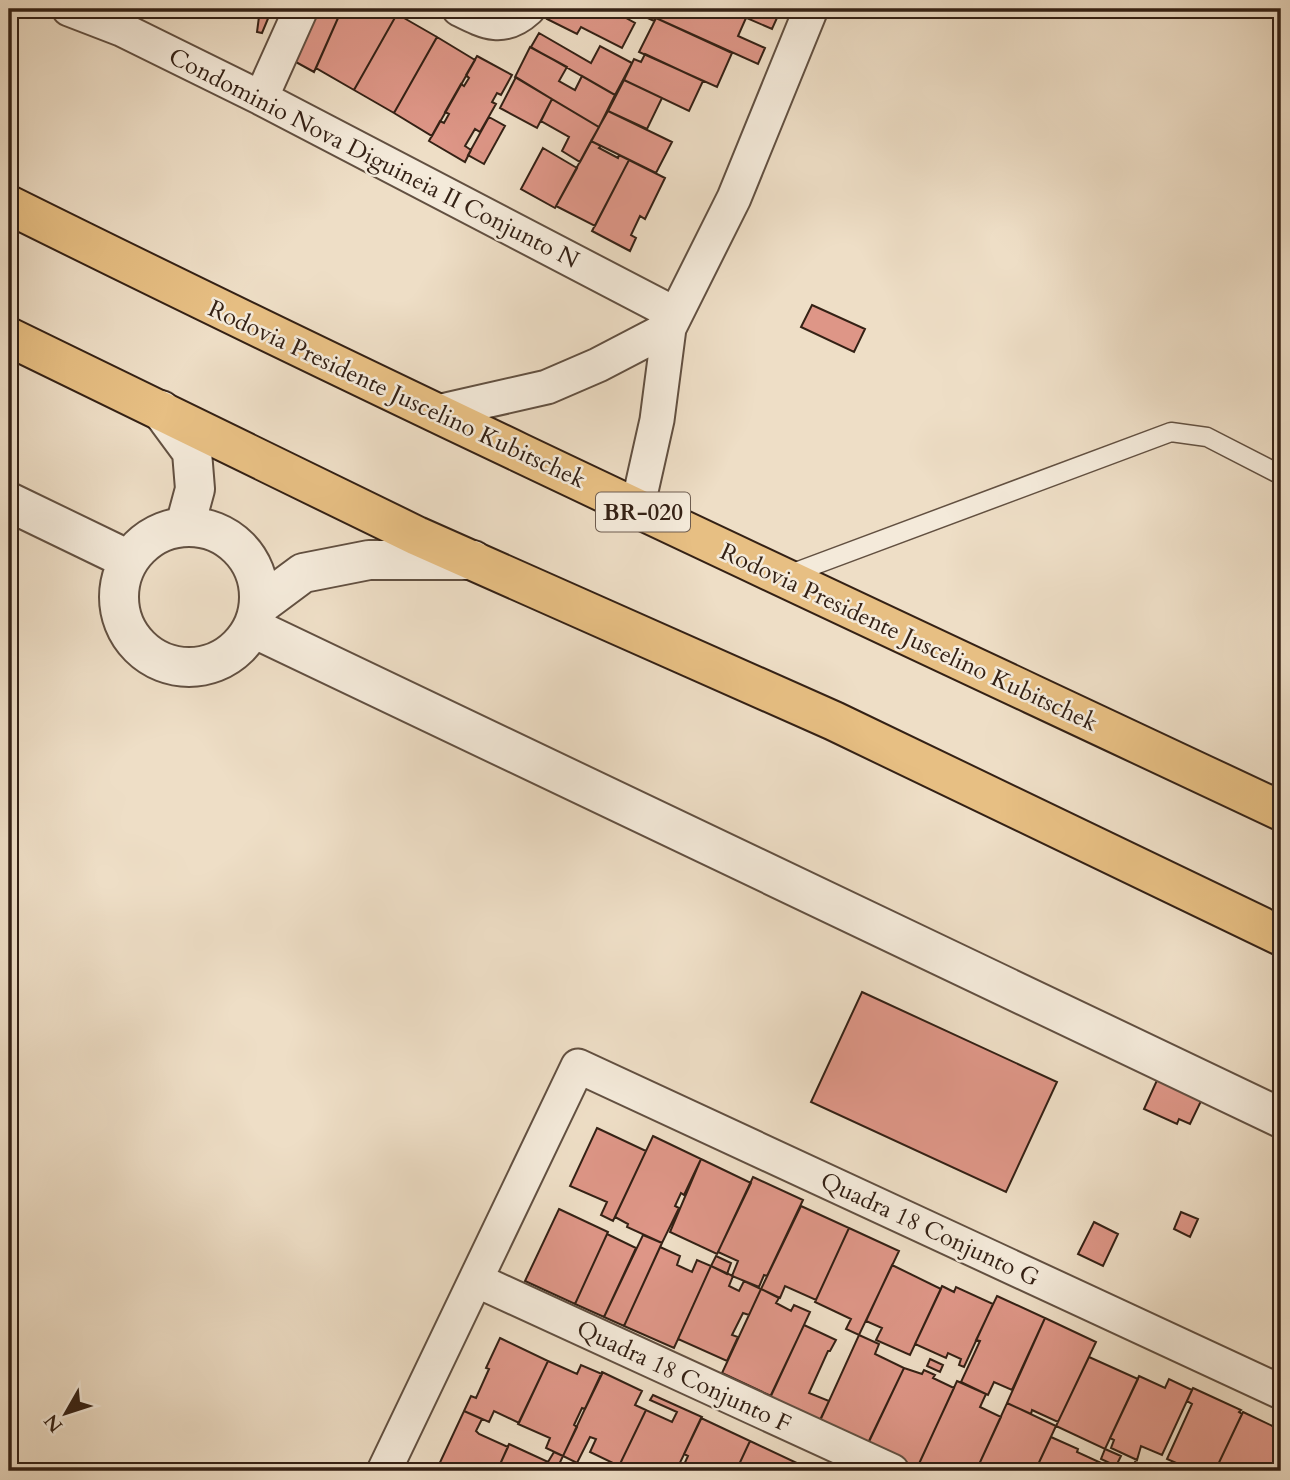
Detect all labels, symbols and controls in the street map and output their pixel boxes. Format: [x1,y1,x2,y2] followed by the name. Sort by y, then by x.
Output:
[163,40,585,277] street label: Condominio Nova Diguineia II Conjunto N
[203,292,591,497] street label: Rodovia Presidente Juscelino Kubitschek
[596,492,690,532] road number: BR-020
[715,535,1103,740] street label: Rodovia Presidente Juscelino Kubitschek
[815,1164,1045,1295] street label: Quadra 18 Conjunto G
[571,1312,796,1441] street label: Quadra 18 Conjunto F
[32,1378,102,1448] north arrow
[38,1408,69,1438] text: N

